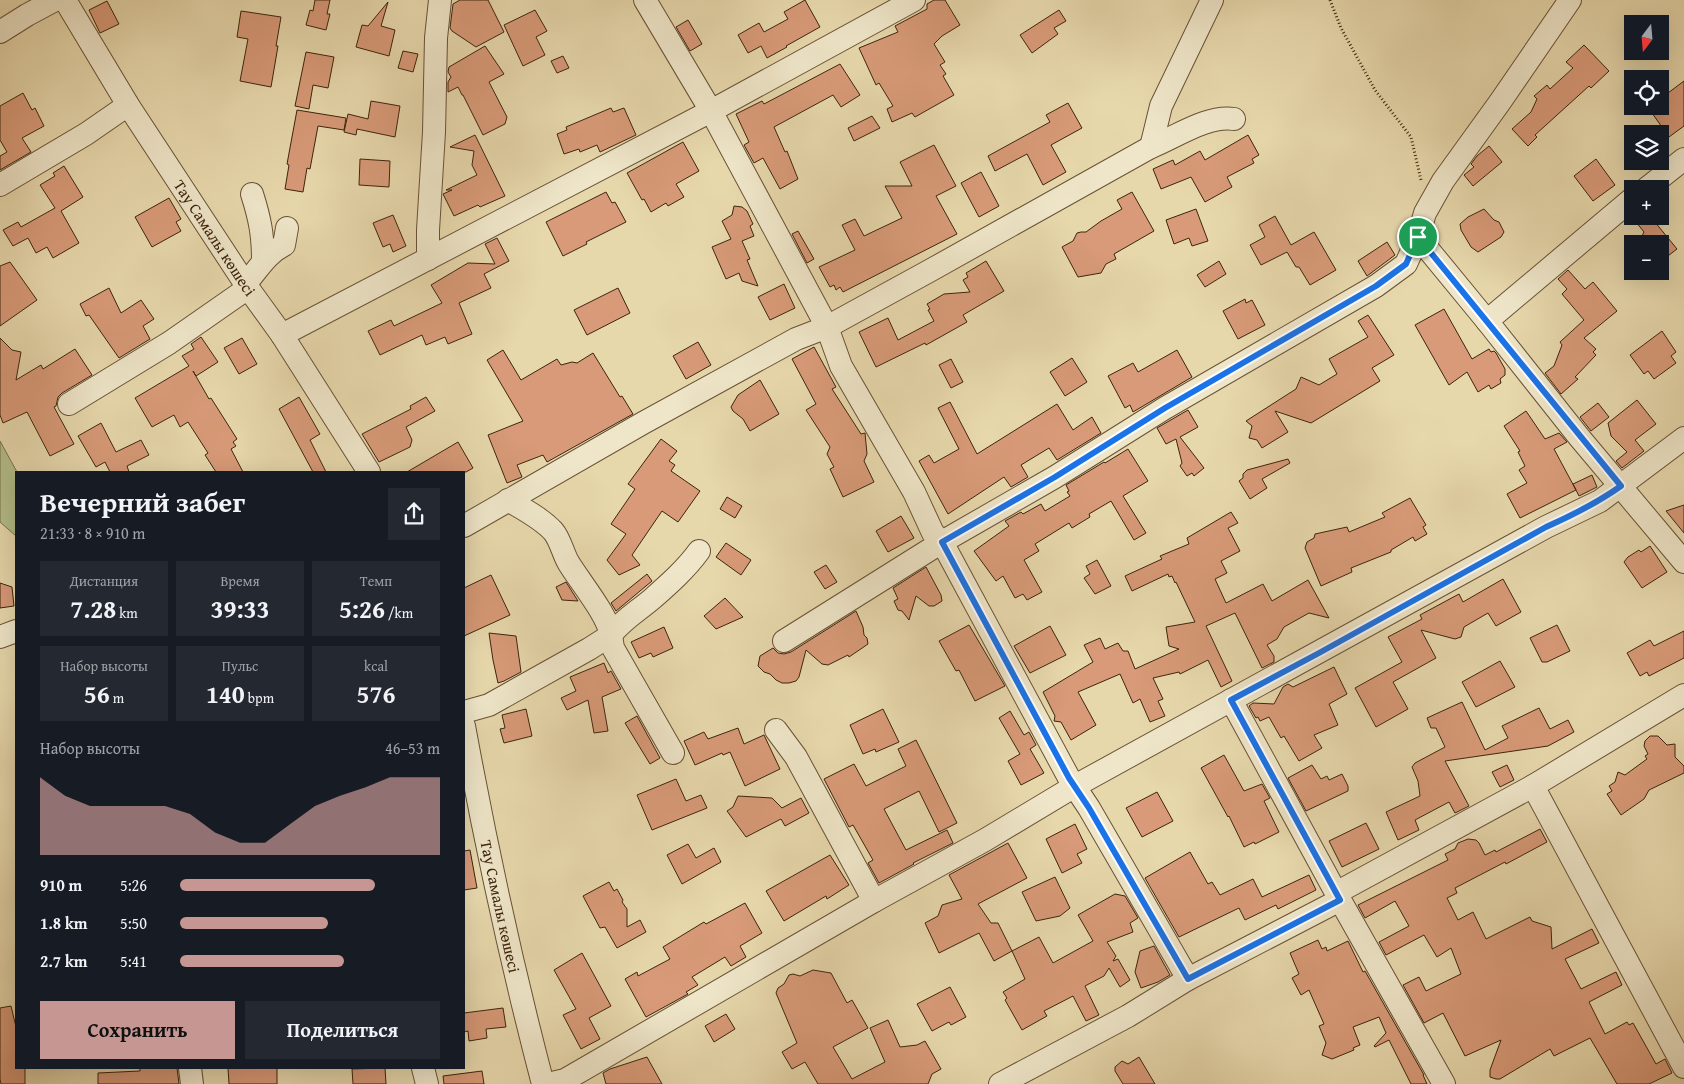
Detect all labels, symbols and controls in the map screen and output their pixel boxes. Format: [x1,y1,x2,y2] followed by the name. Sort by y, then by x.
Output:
[1624,15,1669,60] north arrow
[1624,15,1669,280] map controls
[1624,70,1669,115] button: locate
[1624,125,1669,170] button: layers
[168,175,262,301] street label: Тау Самалы көшесі
[1624,180,1669,225] button: +
[1397,216,1439,258] pin
[1404,223,1432,251] icon: arrive
[1624,235,1669,280] button: −
[40,481,245,522] text: Вечерний забег
[388,488,440,540] button: share
[40,521,145,545] text: 21:33 · 8 × 910 m
[70,571,138,591] text: Дистанция
[220,571,260,591] text: Время
[360,571,392,591] text: Темп
[70,591,116,627] text: 7.28
[211,591,269,627] text: 39:33
[339,591,385,627] text: 5:26
[116,603,138,623] text: km
[385,603,413,623] text: /km
[60,656,148,676] text: Набор высоты
[222,656,258,676] text: Пульс
[364,656,388,676] text: kcal
[84,676,110,712] text: 56
[206,676,245,712] text: 140
[357,676,395,712] text: 576
[110,688,124,708] text: m
[245,688,274,708] text: bpm
[40,736,140,760] text: Набор высоты
[385,736,440,760] text: 46–53 m
[474,838,527,975] street label: Тау Самалы көшесі
[40,873,82,897] text: 910 m
[120,873,147,897] text: 5:26
[40,911,87,935] text: 1.8 km
[120,911,147,935] text: 5:50
[40,949,87,973] text: 2.7 km
[120,949,147,973] text: 5:41
[40,1001,235,1059] button: Сохранить
[245,1001,440,1059] button: Поделиться

